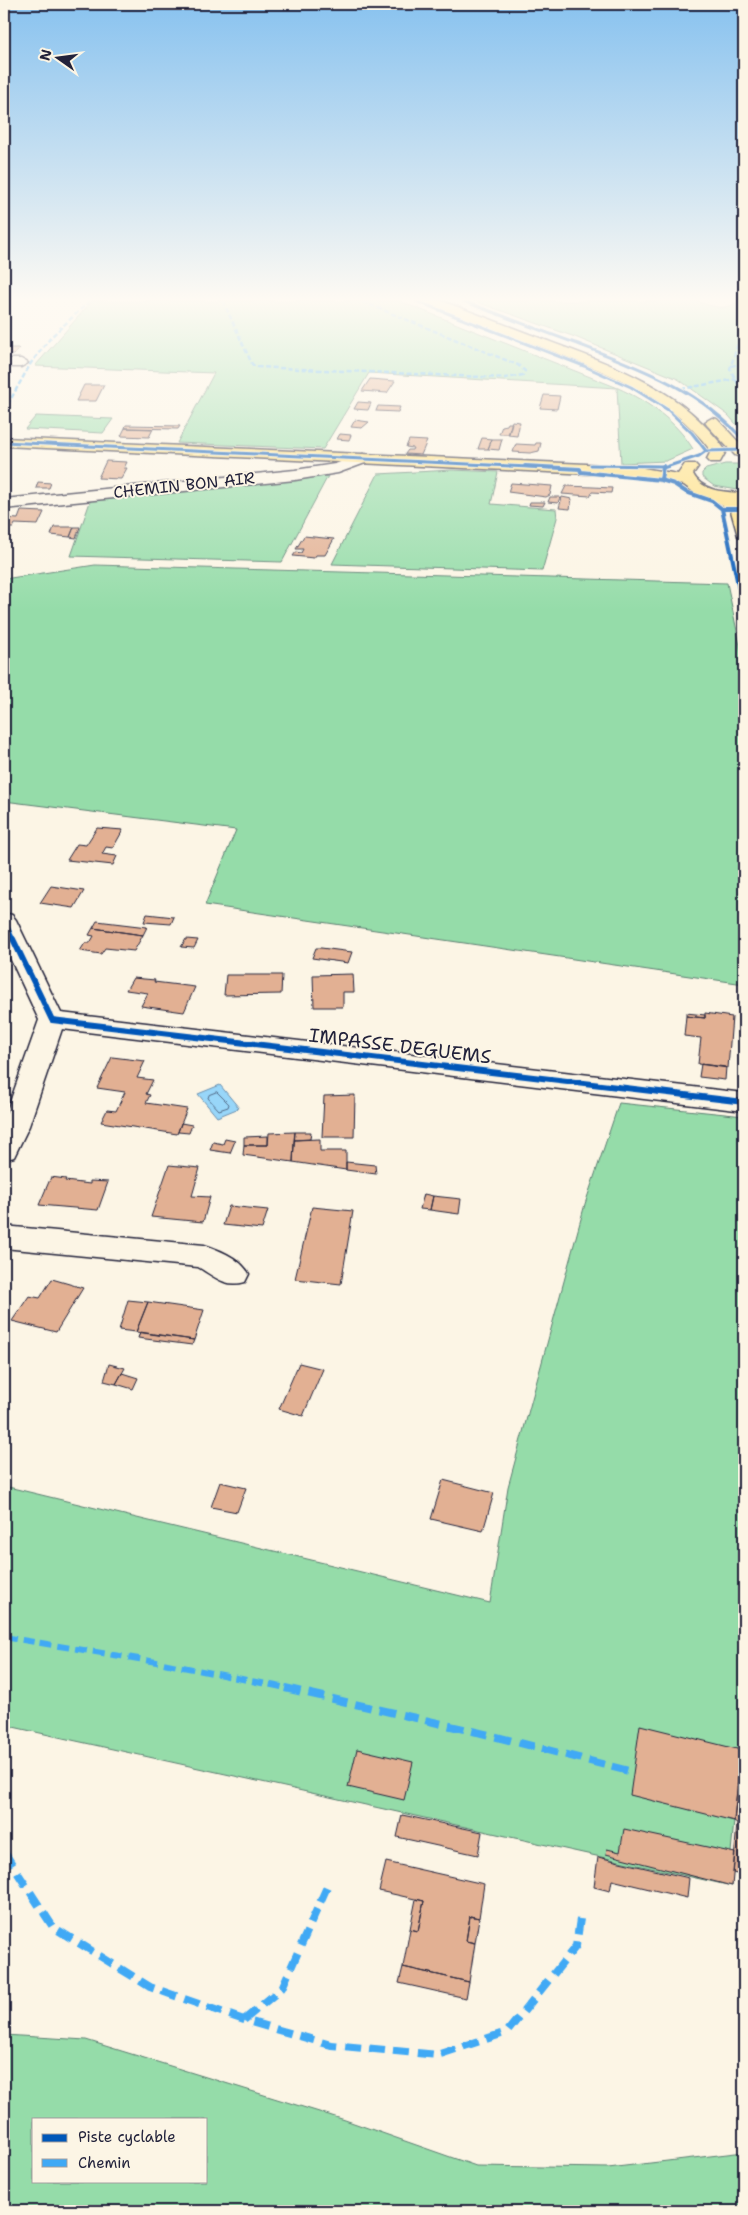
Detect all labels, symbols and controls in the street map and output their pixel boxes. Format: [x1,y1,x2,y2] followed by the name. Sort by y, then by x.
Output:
[32,32,82,82] north arrow
[35,47,55,62] text: N
[112,467,256,503] street label: CHEMIN BON AIR
[308,1022,492,1070] street label: IMPASSE DEGUEMS
[32,2118,208,2182] legend
[78,2127,176,2147] text: Piste cyclable
[78,2153,131,2173] text: Chemin

